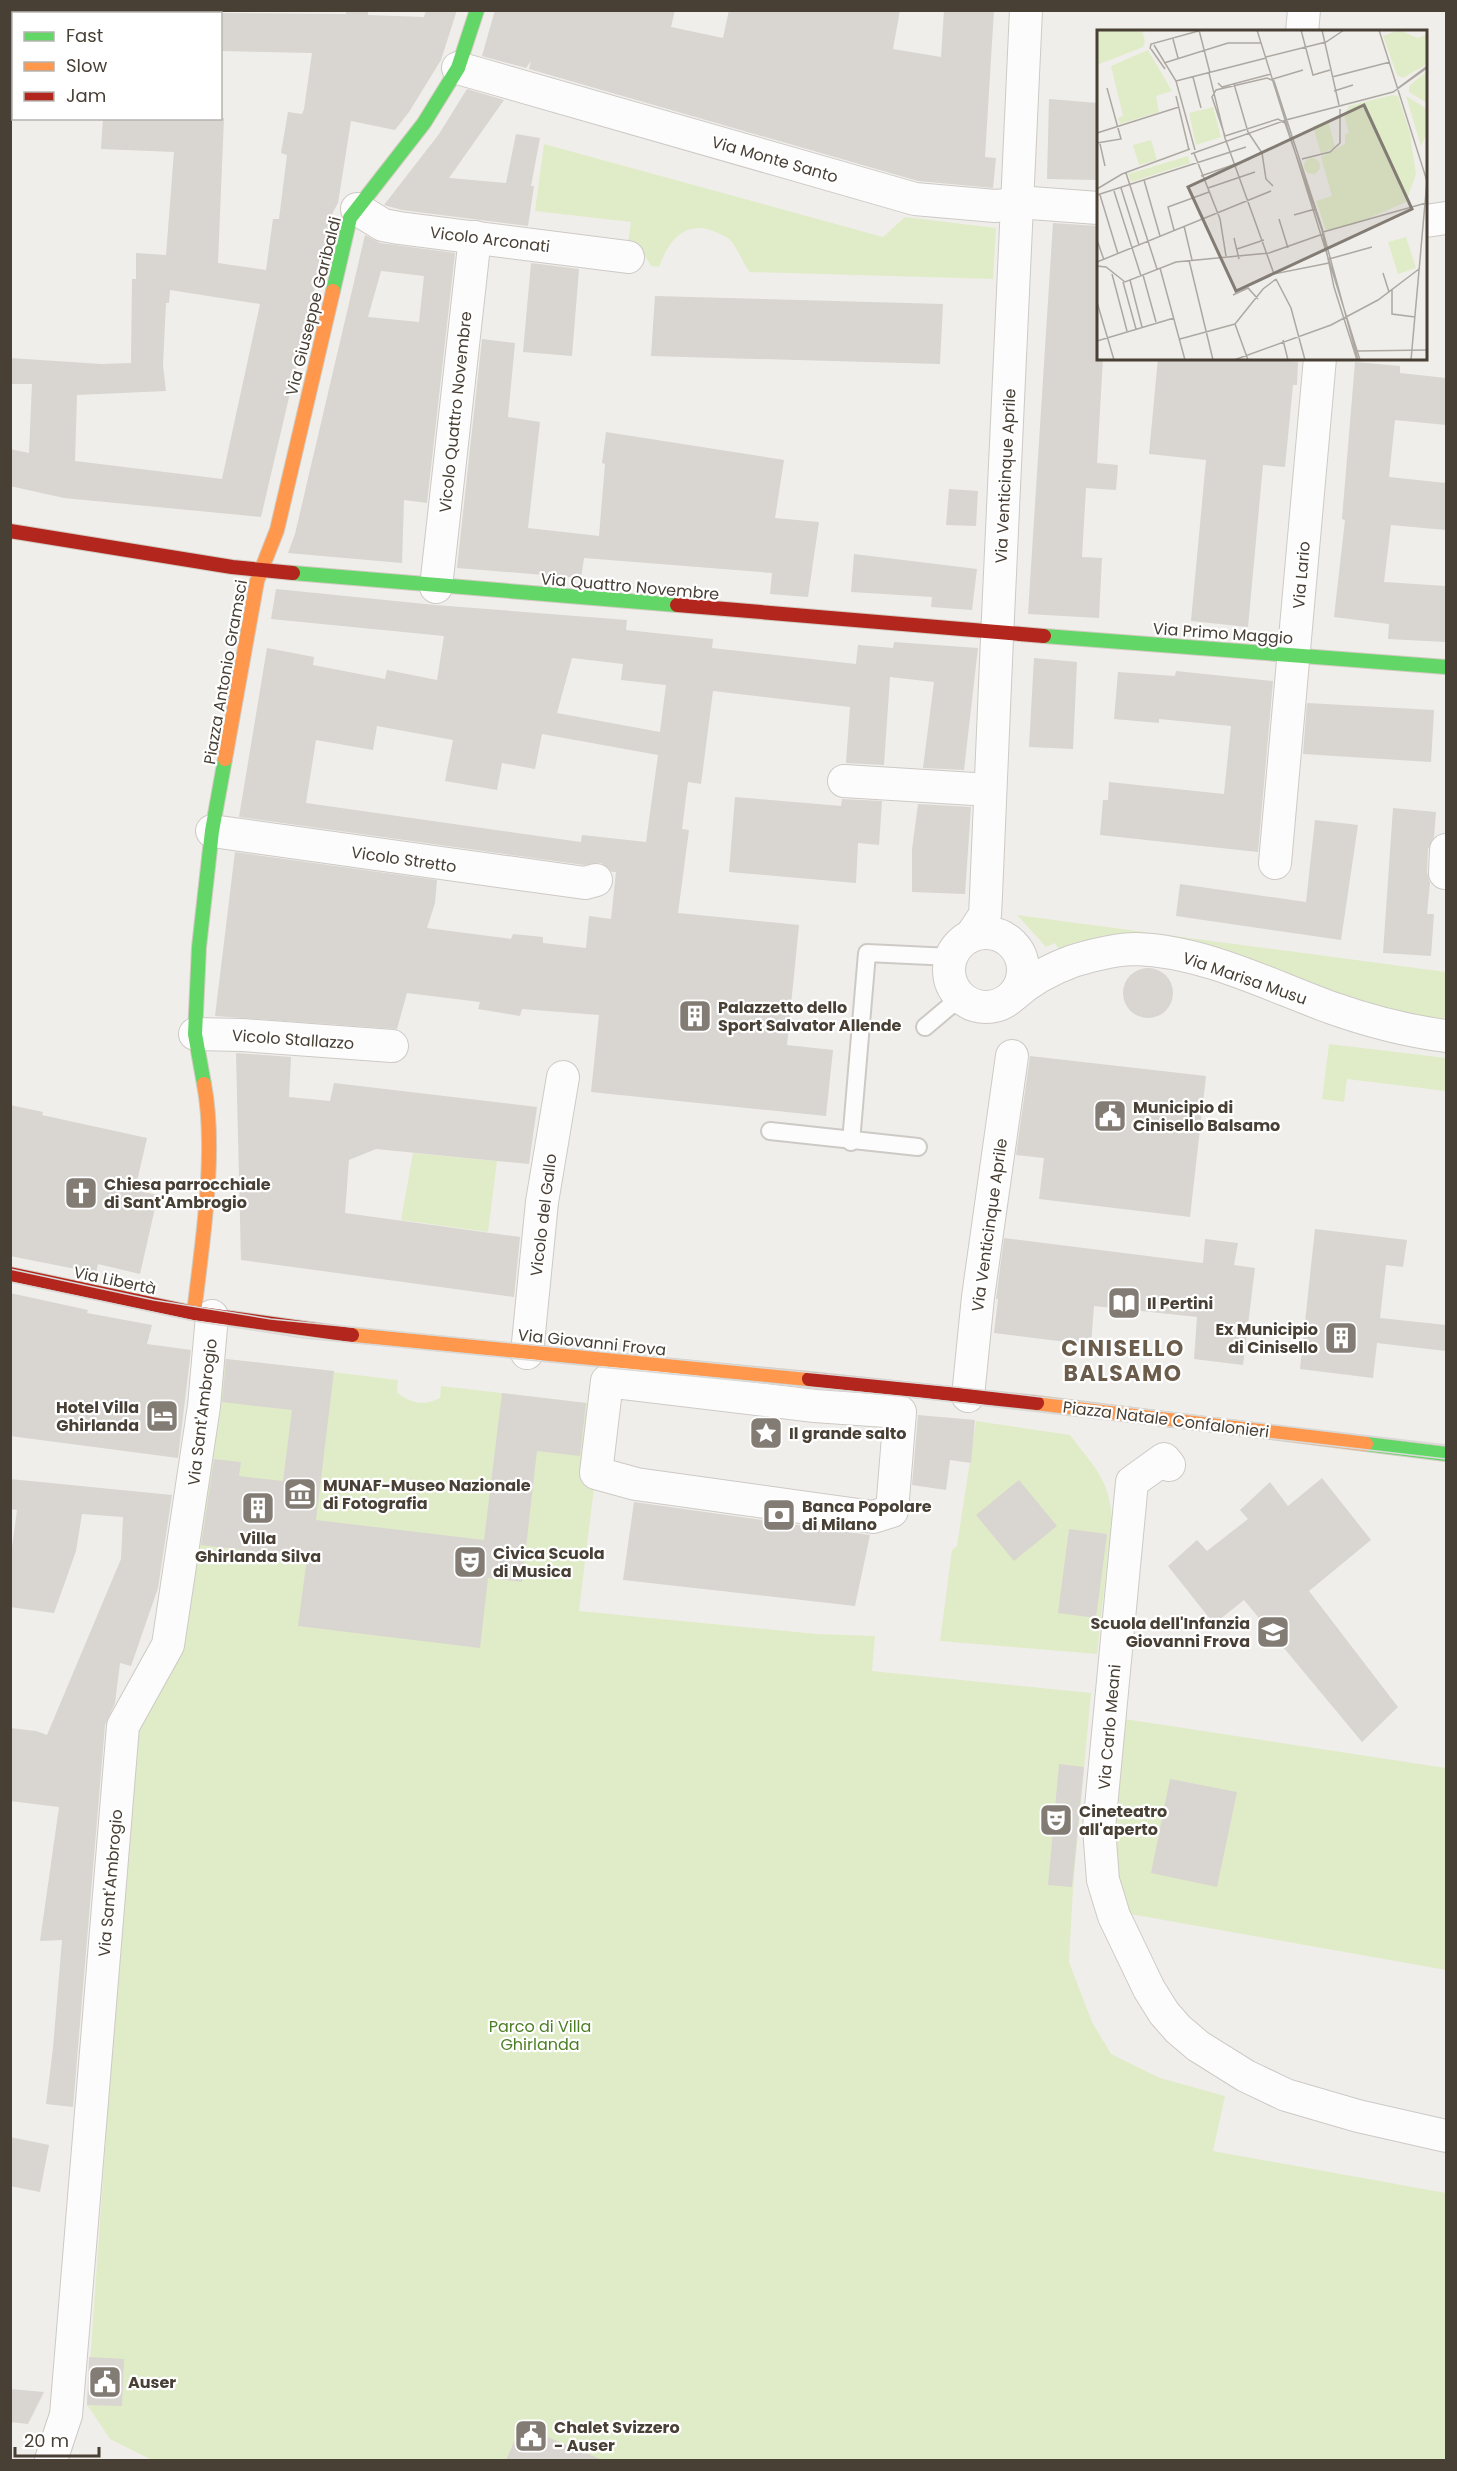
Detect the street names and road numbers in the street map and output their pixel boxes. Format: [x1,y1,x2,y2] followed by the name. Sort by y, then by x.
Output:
[709,130,841,189] street label: Via Monte Santo
[280,214,347,398] street label: Via Giuseppe Garibaldi
[429,221,551,258] street label: Vicolo Arconati
[433,310,478,514] street label: Vicolo Quattro Novembre
[989,388,1022,564] street label: Via Venticinque Aprile
[1287,540,1316,610] street label: Via Lario
[540,567,720,606] street label: Via Quattro Novembre
[198,578,253,766] street label: Piazza Antonio Gramsci
[1152,617,1294,650] street label: Via Primo Maggio
[350,841,458,878] street label: Vicolo Stretto
[1179,946,1310,1011] street label: Via Marisa Musu
[231,1024,355,1055] street label: Vicolo Stallazzo
[966,1137,1013,1313] street label: Via Venticinque Aprile
[525,1152,562,1278] street label: Vicolo del Gallo
[71,1261,158,1300] street label: Via Libertà
[517,1323,667,1362] street label: Via Giovanni Frova
[182,1337,223,1487] street label: Via Sant'Ambrogio
[1062,1395,1270,1444] street label: Piazza Natale Confalonieri
[1093,1663,1126,1791] street label: Via Carlo Meani
[93,1808,128,1958] street label: Via Sant'Ambrogio

